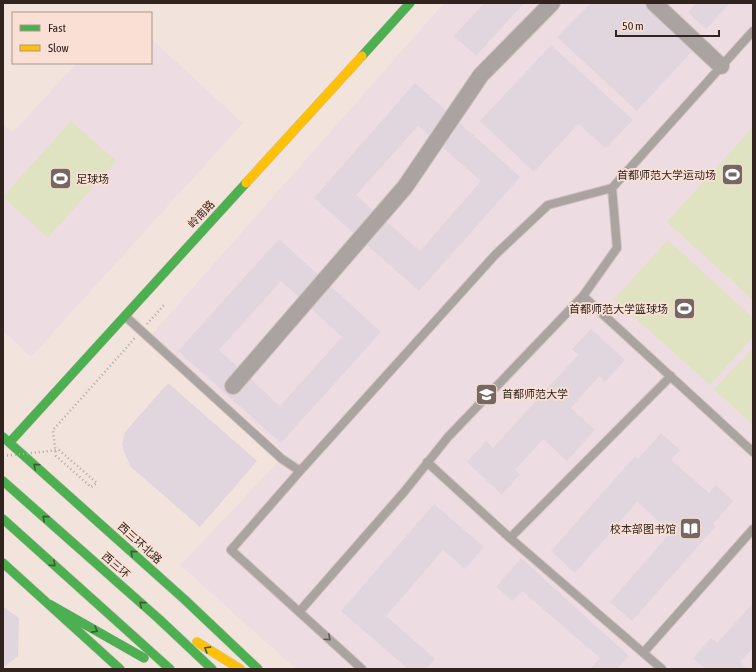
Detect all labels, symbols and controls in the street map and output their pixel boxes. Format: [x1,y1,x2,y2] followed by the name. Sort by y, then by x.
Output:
[12,12,152,64] legend
[616,12,719,38] scale bar
[622,19,644,33] text: 50 m
[48,21,66,35] text: Fast
[48,41,69,55] text: Slow
[719,162,745,188] sports icon: 首都师范大学运动场
[47,166,73,192] sports icon: 足球场
[617,169,716,181] place label: 首都师范大学运动场
[76,173,109,185] place label: 足球场
[185,198,217,230] street label: 岭南路
[671,296,697,322] sports icon: 首都师范大学篮球场
[569,303,668,315] place label: 首都师范大学篮球场
[473,381,499,407] school or university icon: 首都师范大学
[502,388,568,400] place label: 首都师范大学
[33,464,41,471] one-way arrow
[42,516,50,523] one-way arrow
[678,516,704,542] library icon: 校本部图书馆
[115,520,165,566] street label: 西三环北路
[610,523,676,535] place label: 校本部图书馆
[99,549,133,581] street label: 西三环
[130,550,138,558] one-way arrow
[48,559,56,566] one-way arrow
[140,602,147,609] one-way arrow
[91,626,98,633] one-way arrow
[323,634,331,641] one-way arrow
[204,646,211,653] one-way arrow

